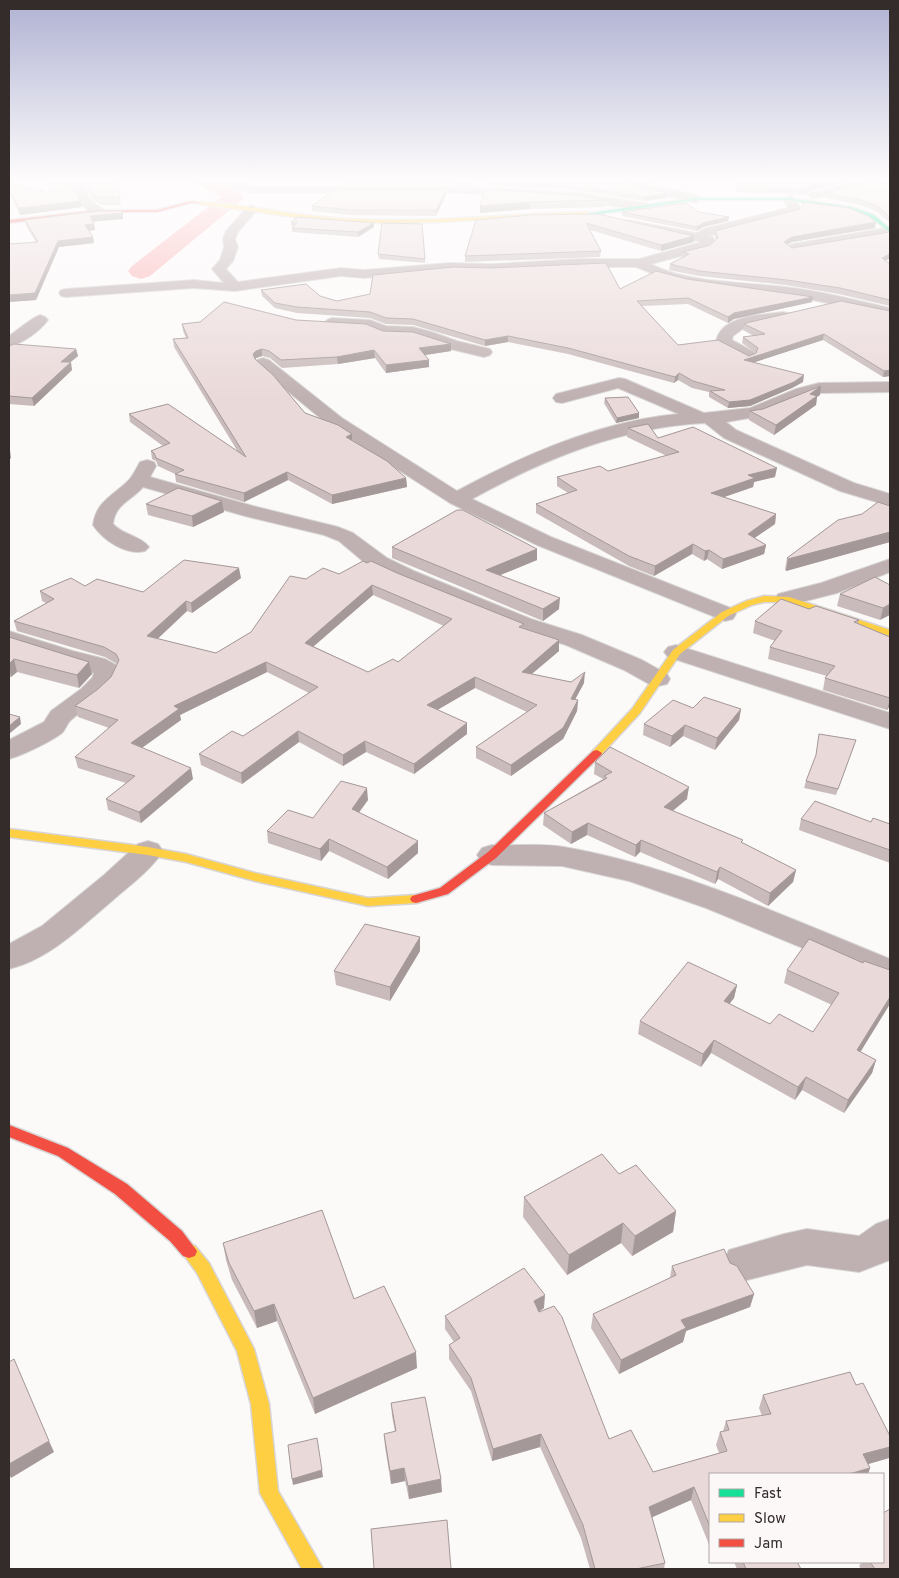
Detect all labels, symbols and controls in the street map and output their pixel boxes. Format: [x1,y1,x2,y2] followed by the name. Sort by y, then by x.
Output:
[709,1473,884,1563] legend
[754,1485,782,1504] text: Fast
[754,1510,786,1529] text: Slow
[754,1535,783,1554] text: Jam

